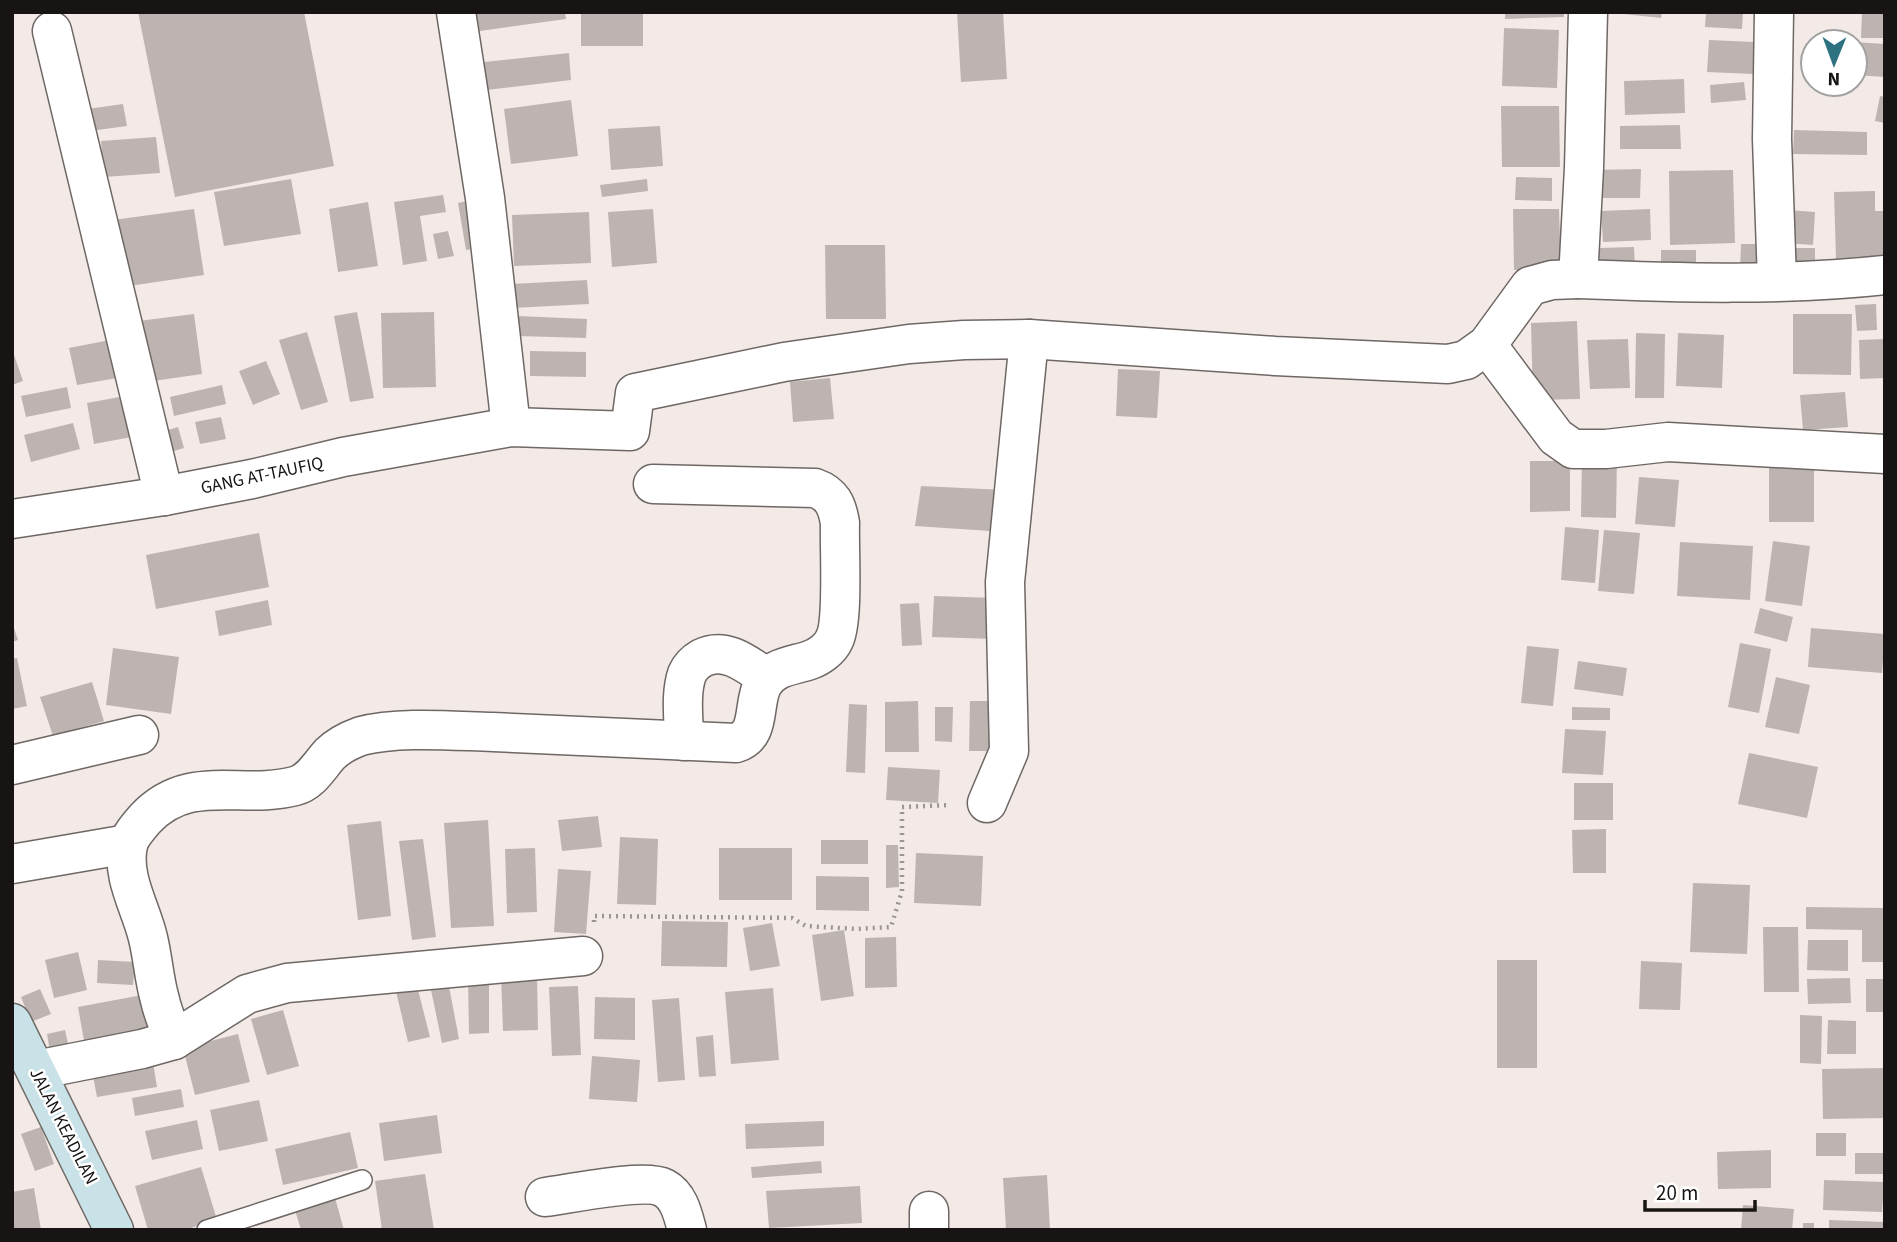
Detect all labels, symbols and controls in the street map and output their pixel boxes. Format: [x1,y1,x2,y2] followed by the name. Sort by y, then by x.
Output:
[1799,28,1869,98] north arrow
[1827,65,1840,92] text: N
[199,450,326,501] street label: GANG AT-TAUFIQ
[23,1064,104,1189] street label: JALAN KEADILAN
[1645,1168,1755,1212] scale bar
[1656,1178,1698,1208] text: 20 m

